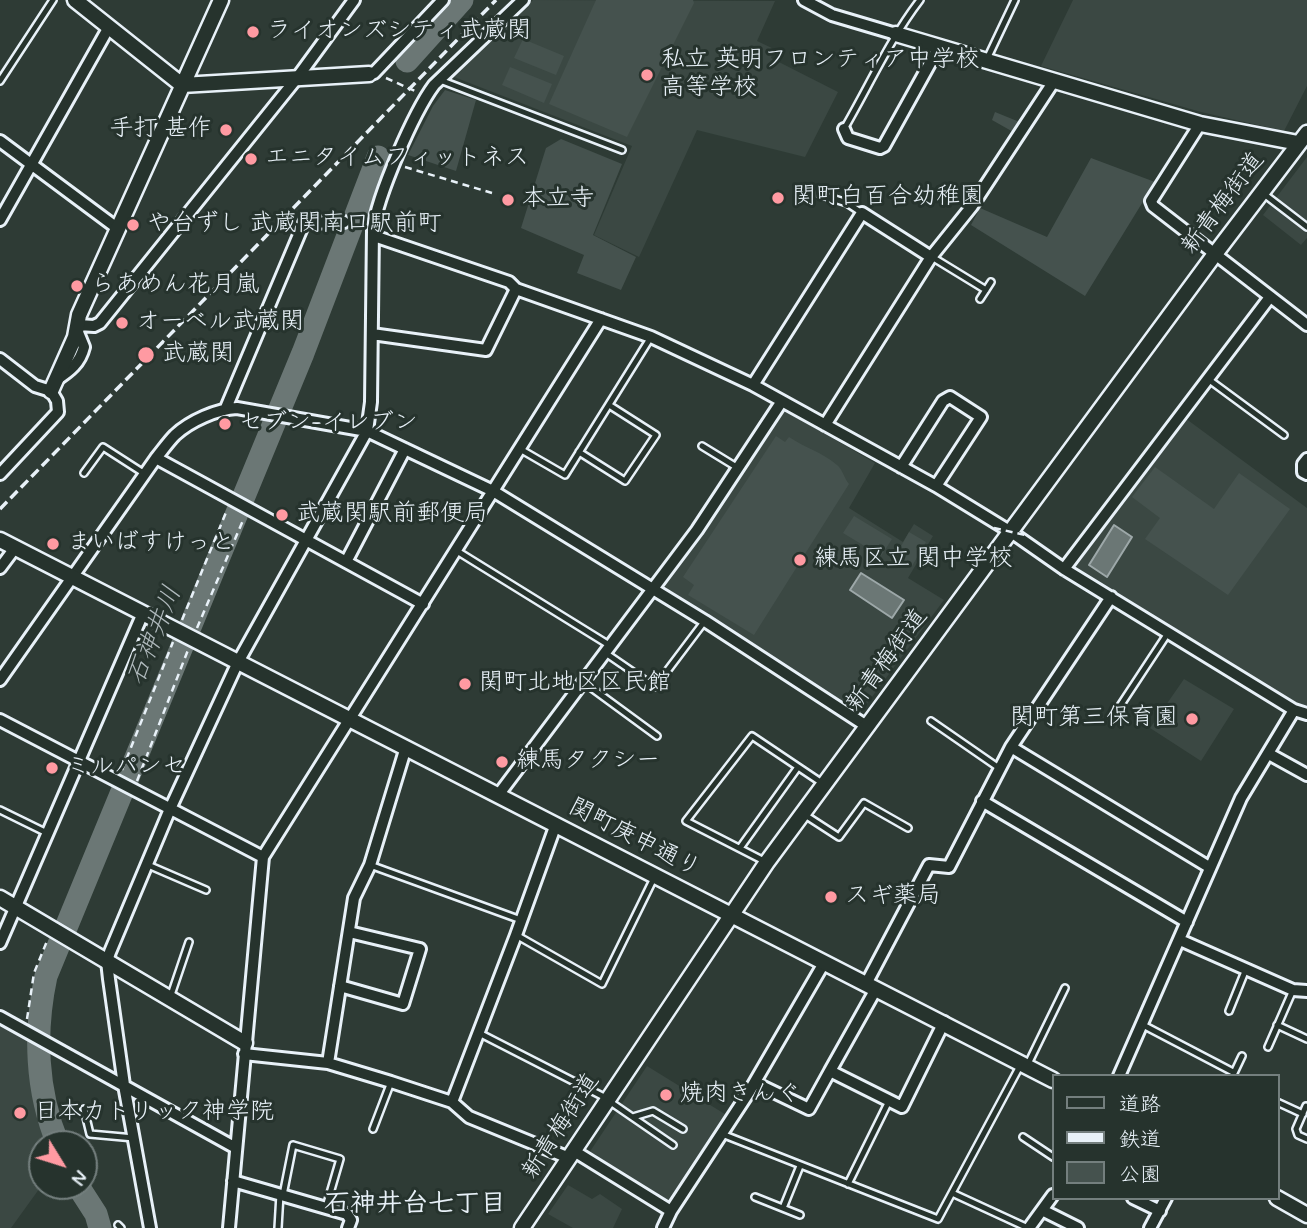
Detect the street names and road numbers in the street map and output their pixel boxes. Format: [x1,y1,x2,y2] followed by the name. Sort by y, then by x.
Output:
[1176,147,1272,261] street label: 新青梅街道
[841,604,935,718] street label: 新青梅街道
[563,793,705,885] street label: 関町庚申通り
[517,1069,607,1185] street label: 新青梅街道

